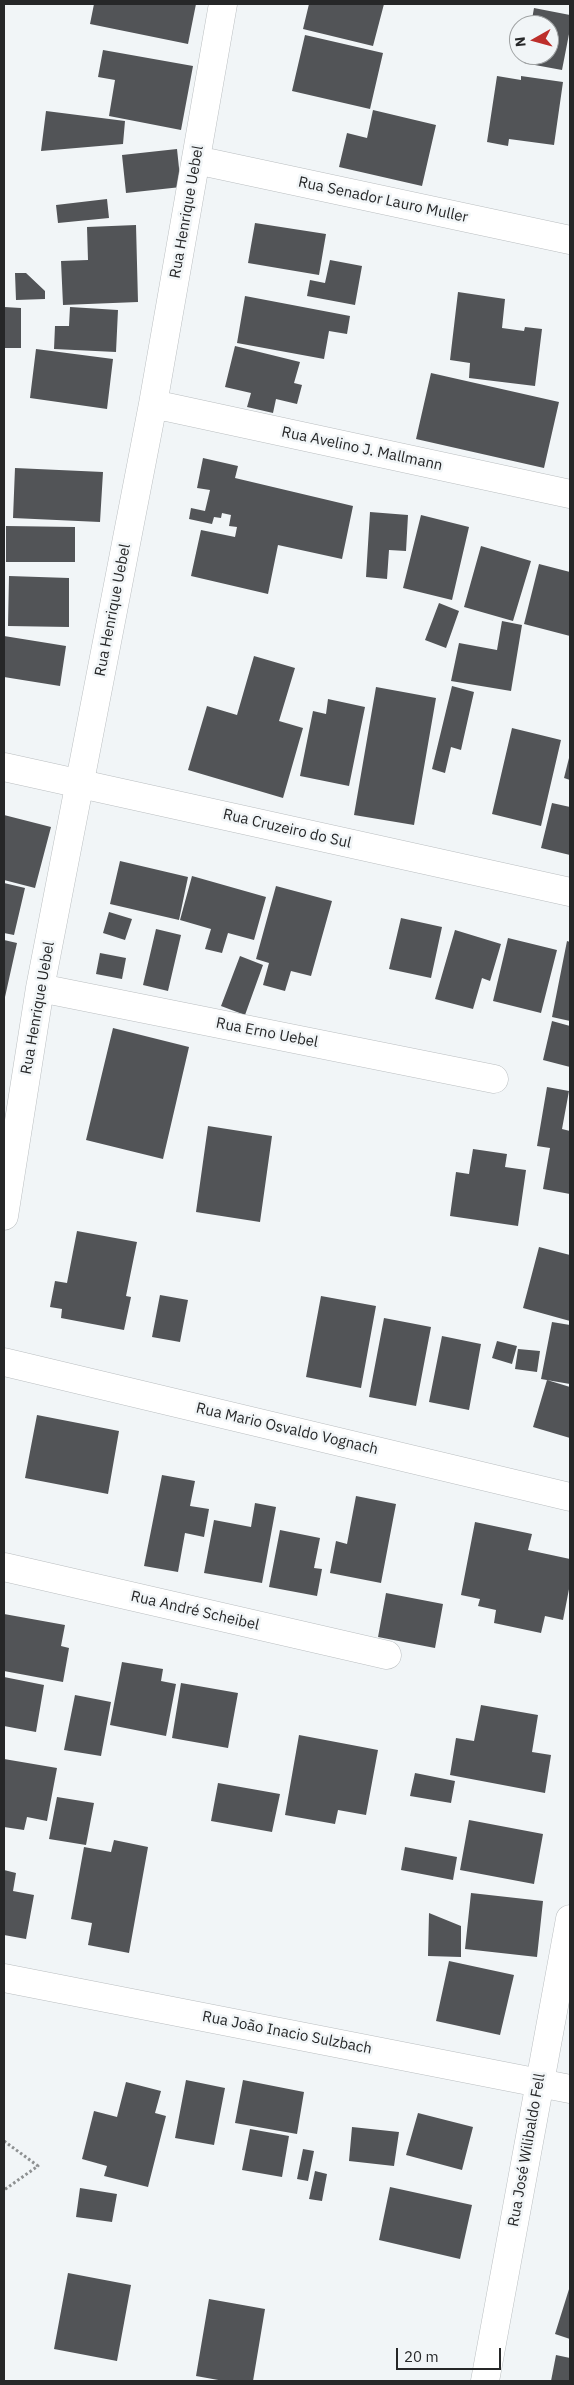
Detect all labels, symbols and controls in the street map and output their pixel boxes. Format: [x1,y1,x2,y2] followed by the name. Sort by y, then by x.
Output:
[509,15,559,65] north arrow
[511,36,530,48] text: N
[166,144,208,280] street label: Rua Henrique Uebel
[296,173,470,227] street label: Rua Senador Lauro Muller
[280,423,444,475] street label: Rua Avelino J. Mallmann
[91,542,135,678] street label: Rua Henrique Uebel
[221,805,353,853] street label: Rua Cruzeiro do Sul
[17,940,59,1076] street label: Rua Henrique Uebel
[214,1014,320,1052] street label: Rua Erno Uebel
[194,1399,380,1459] street label: Rua Mario Osvaldo Vognach
[129,1587,261,1635] street label: Rua André Scheibel
[201,2008,373,2058] street label: Rua João Inacio Sulzbach
[505,2072,549,2228] street label: Rua José Wilibaldo Fell
[399,2338,504,2370] scale bar
[404,2347,439,2366] text: 20 m

